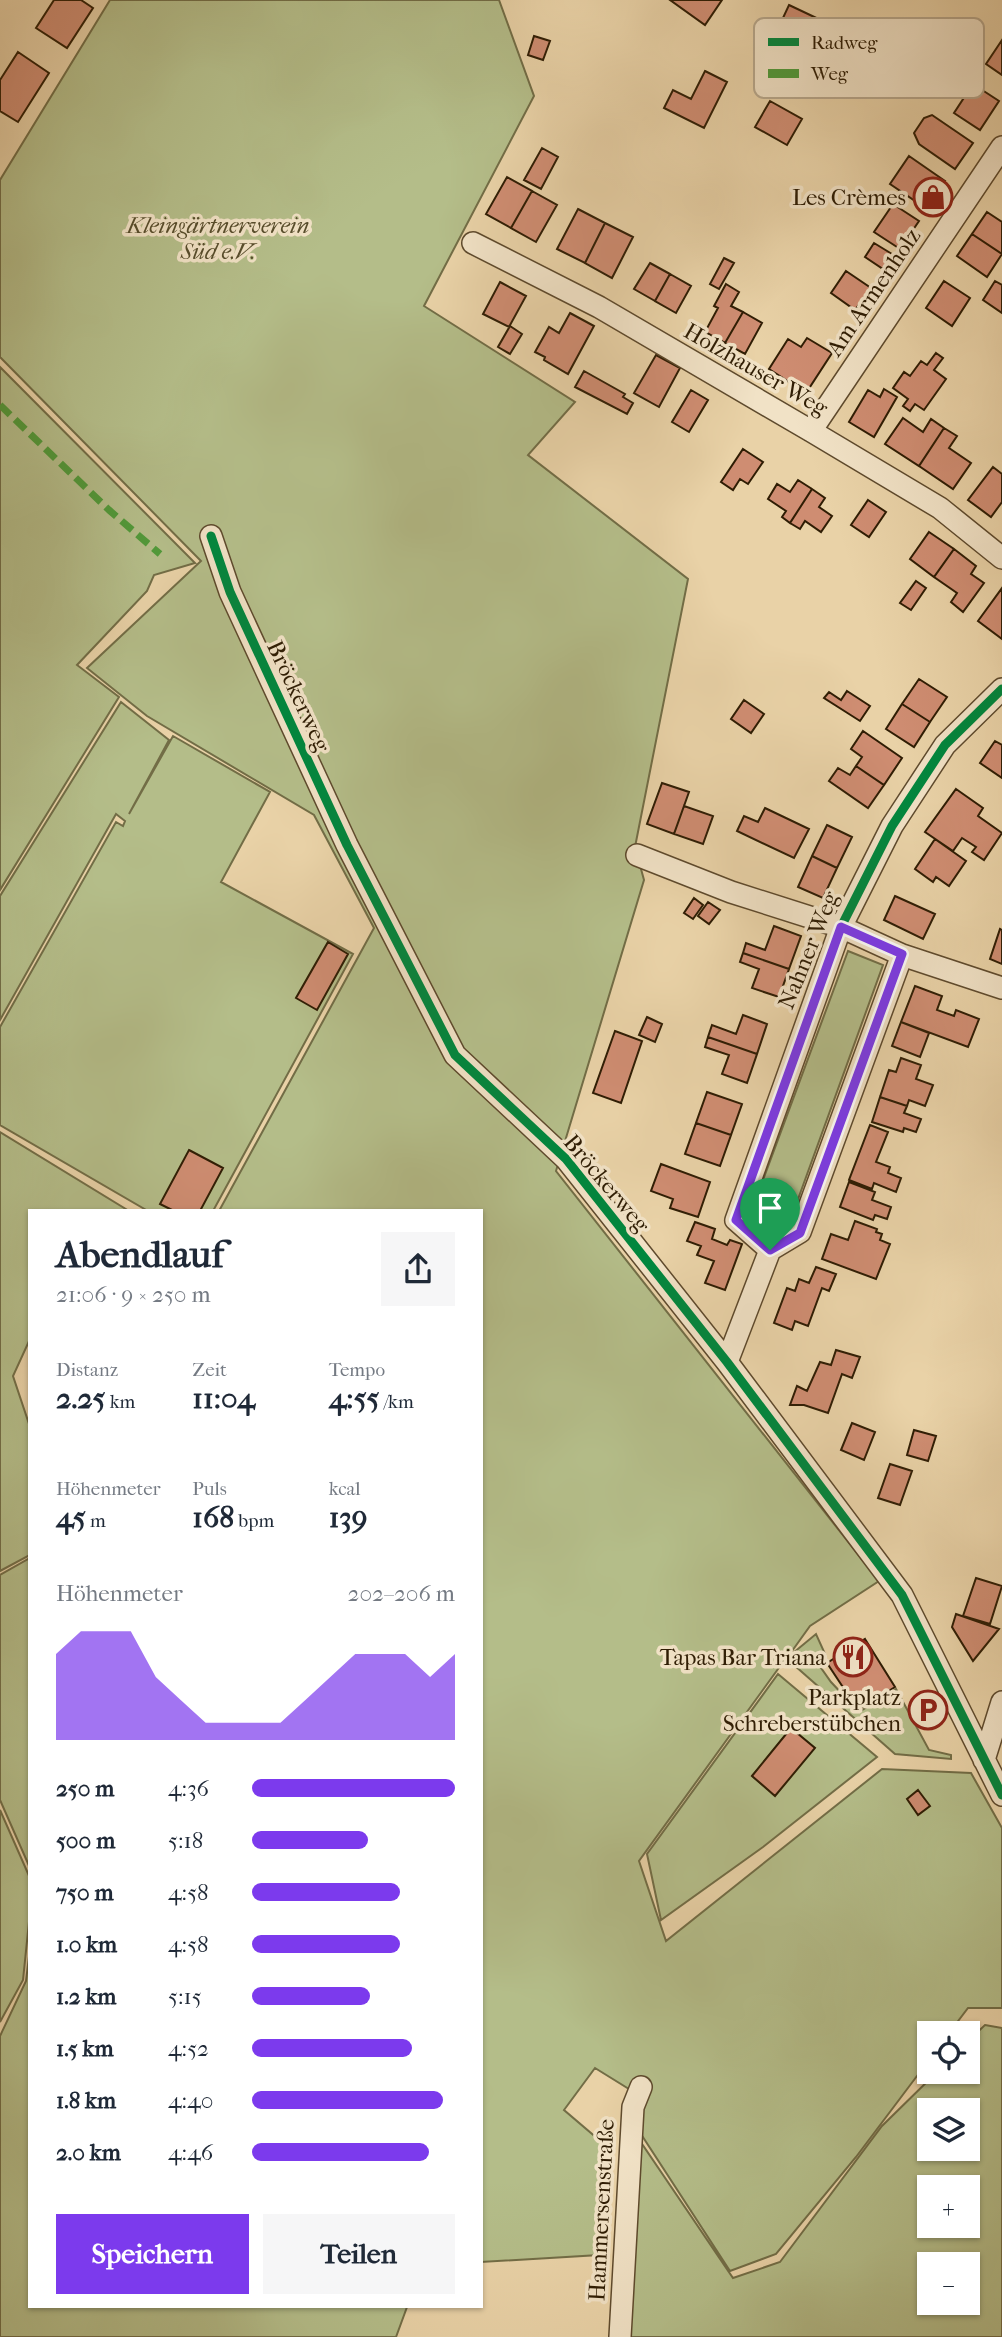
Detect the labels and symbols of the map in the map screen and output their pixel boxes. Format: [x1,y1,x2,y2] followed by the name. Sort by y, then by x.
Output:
[754,18,984,98] legend
[811,32,878,54] text: Radweg
[810,63,849,85] text: Weg
[912,176,954,218] shop icon: Les Crèmes
[792,184,906,211] place label: Les Crèmes
[125,212,309,265] park label: Kleingärtnerverein Süd e.V.
[820,223,926,362] street label: Am Armenholz
[679,317,833,422] street label: Holzhauser Weg
[261,636,336,757] street label: Bröckerweg
[773,887,845,1013] street label: Nahner Weg
[558,1129,656,1238] street label: Bröckerweg
[740,1178,800,1250] pin
[832,1636,874,1678] restaurant icon: Tapas Bar Triana
[660,1644,826,1671] place label: Tapas Bar Triana
[723,1684,902,1737] place label: Parkplatz Schreberstübchen
[907,1689,949,1731] parking icon: Parkplatz Schreberstübchen
[583,2118,620,2302] street label: Hammersenstraße

